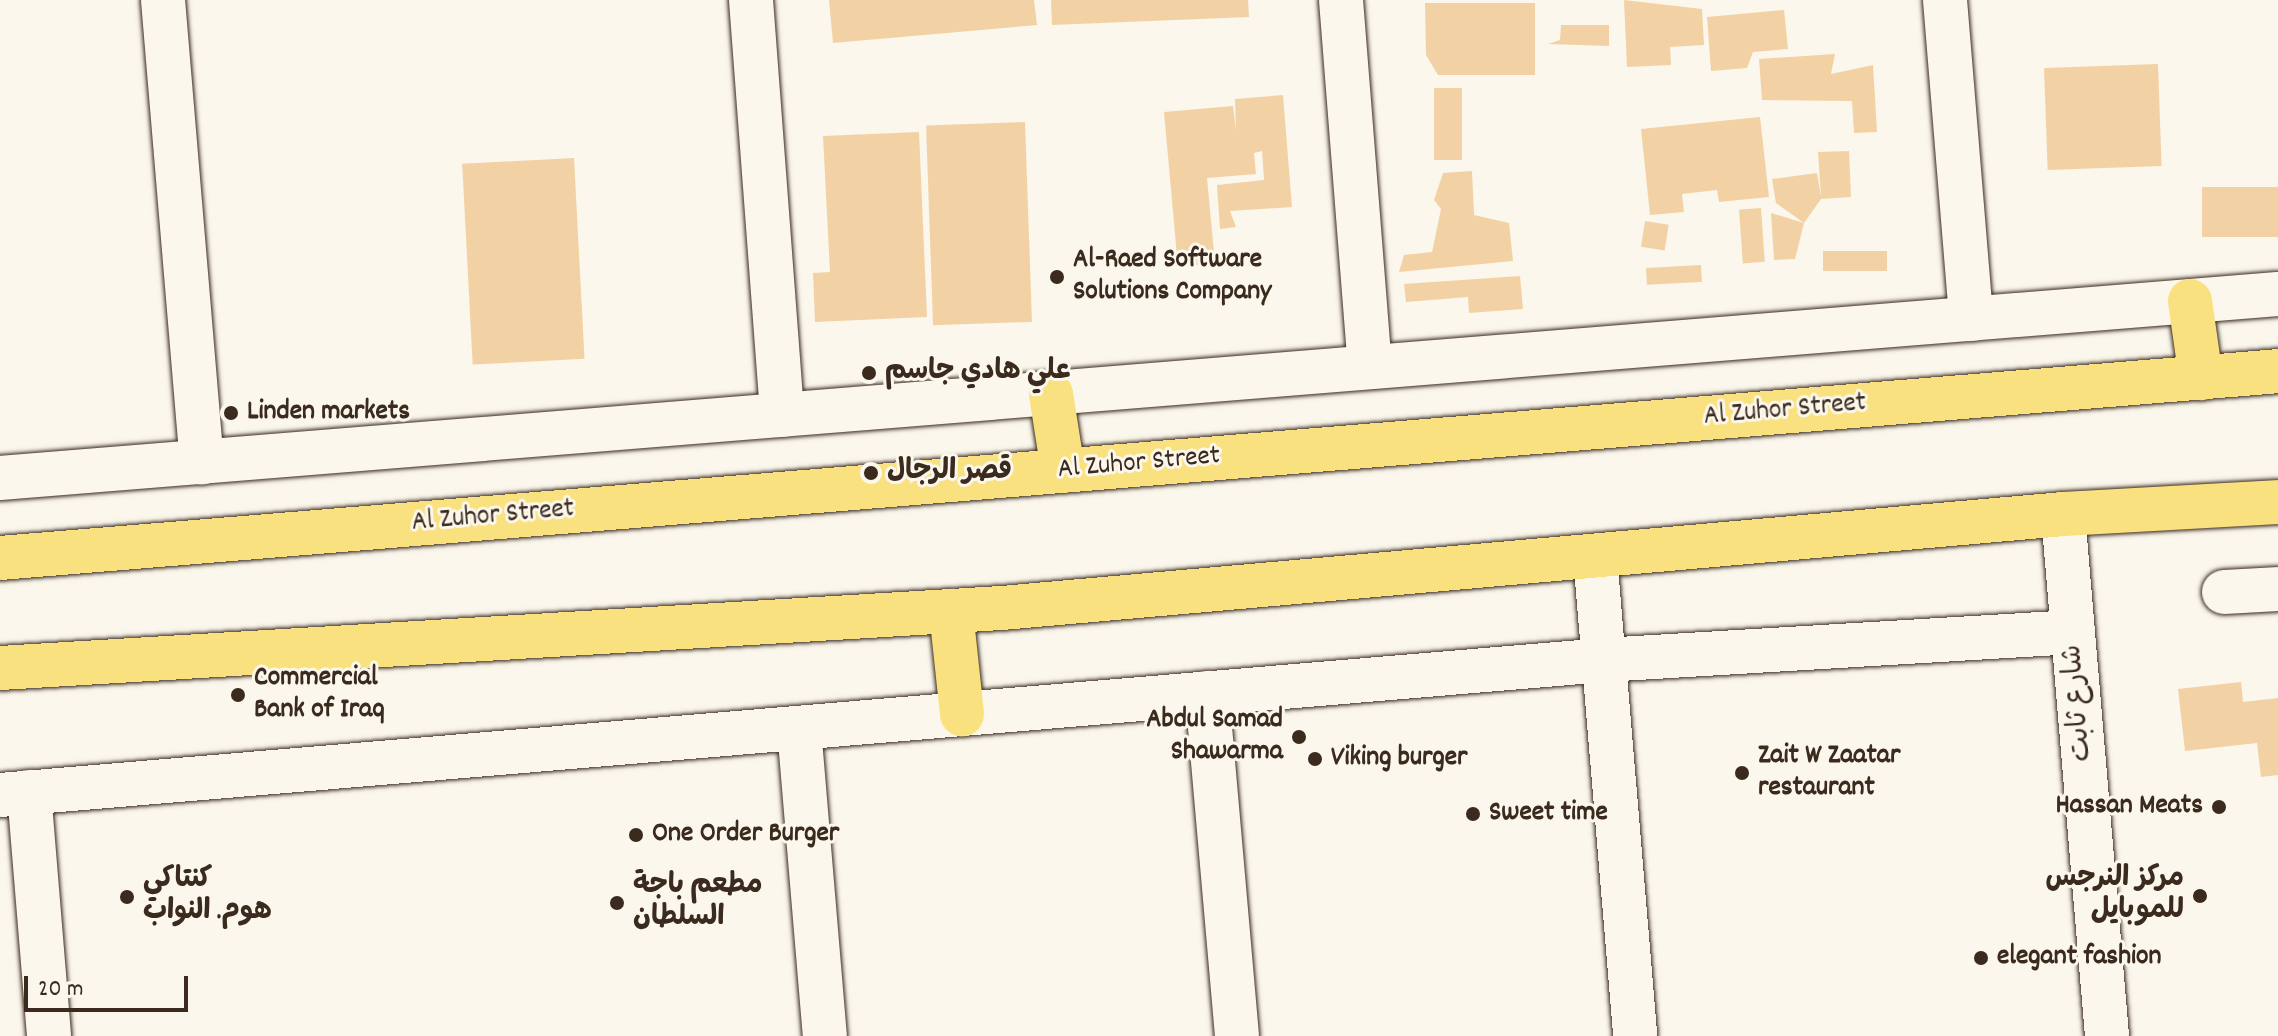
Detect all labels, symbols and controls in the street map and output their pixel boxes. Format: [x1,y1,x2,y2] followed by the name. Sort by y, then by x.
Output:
[1073,244,1271,310] place label: Al-Raed Software Solutions Company
[1048,268,1066,286] marker: Al-Raed Software Solutions Company
[885,356,1070,390] place label: علي هادي جاسم
[860,364,878,382] marker: علي هادي جاسم
[1702,387,1868,435] street label: Al Zuhor Street
[247,396,410,430] place label: Linden markets
[222,404,240,422] marker: Linden markets
[1056,440,1222,488] street label: Al Zuhor Street
[887,456,1012,490] place label: قصر الرجال
[862,464,880,482] marker: قصر الرجال
[410,493,576,541] street label: Al Zuhor Street
[2057,643,2101,763] street label: شارع ثابت
[254,662,385,728] place label: Commercial Bank of Iraq
[229,686,247,704] marker: Commercial Bank of Iraq
[1146,704,1283,770] place label: Abdul Samad Shawarma
[1290,728,1308,746] marker: Abdul Samad Shawarma
[1758,740,1900,806] place label: Zait W Zaatar restaurant
[1331,742,1467,776] place label: Viking burger
[1306,750,1324,768] marker: Viking burger
[1733,764,1751,782] marker: Zait W Zaatar restaurant
[2055,790,2203,824] place label: Hassan Meats
[1489,797,1608,831] place label: Sweet time
[2210,798,2228,816] marker: Hassan Meats
[1464,805,1482,823] marker: Sweet time
[652,818,839,852] place label: One Order Burger
[627,826,645,844] marker: One Order Burger
[2045,863,2184,929] place label: مركز النرجس للموبايل
[143,864,272,930] place label: كنتاكي هوم. النواب
[633,870,763,936] place label: مطعم باجة السلطان
[2191,887,2209,905] marker: مركز النرجس للموبايل
[118,888,136,906] marker: كنتاكي هوم. النواب
[608,894,626,912] marker: مطعم باجة السلطان
[1997,941,2161,975] place label: elegant fashion
[1972,949,1990,967] marker: elegant fashion
[28,960,192,1010] scale bar
[38,973,84,1007] text: 20 m

